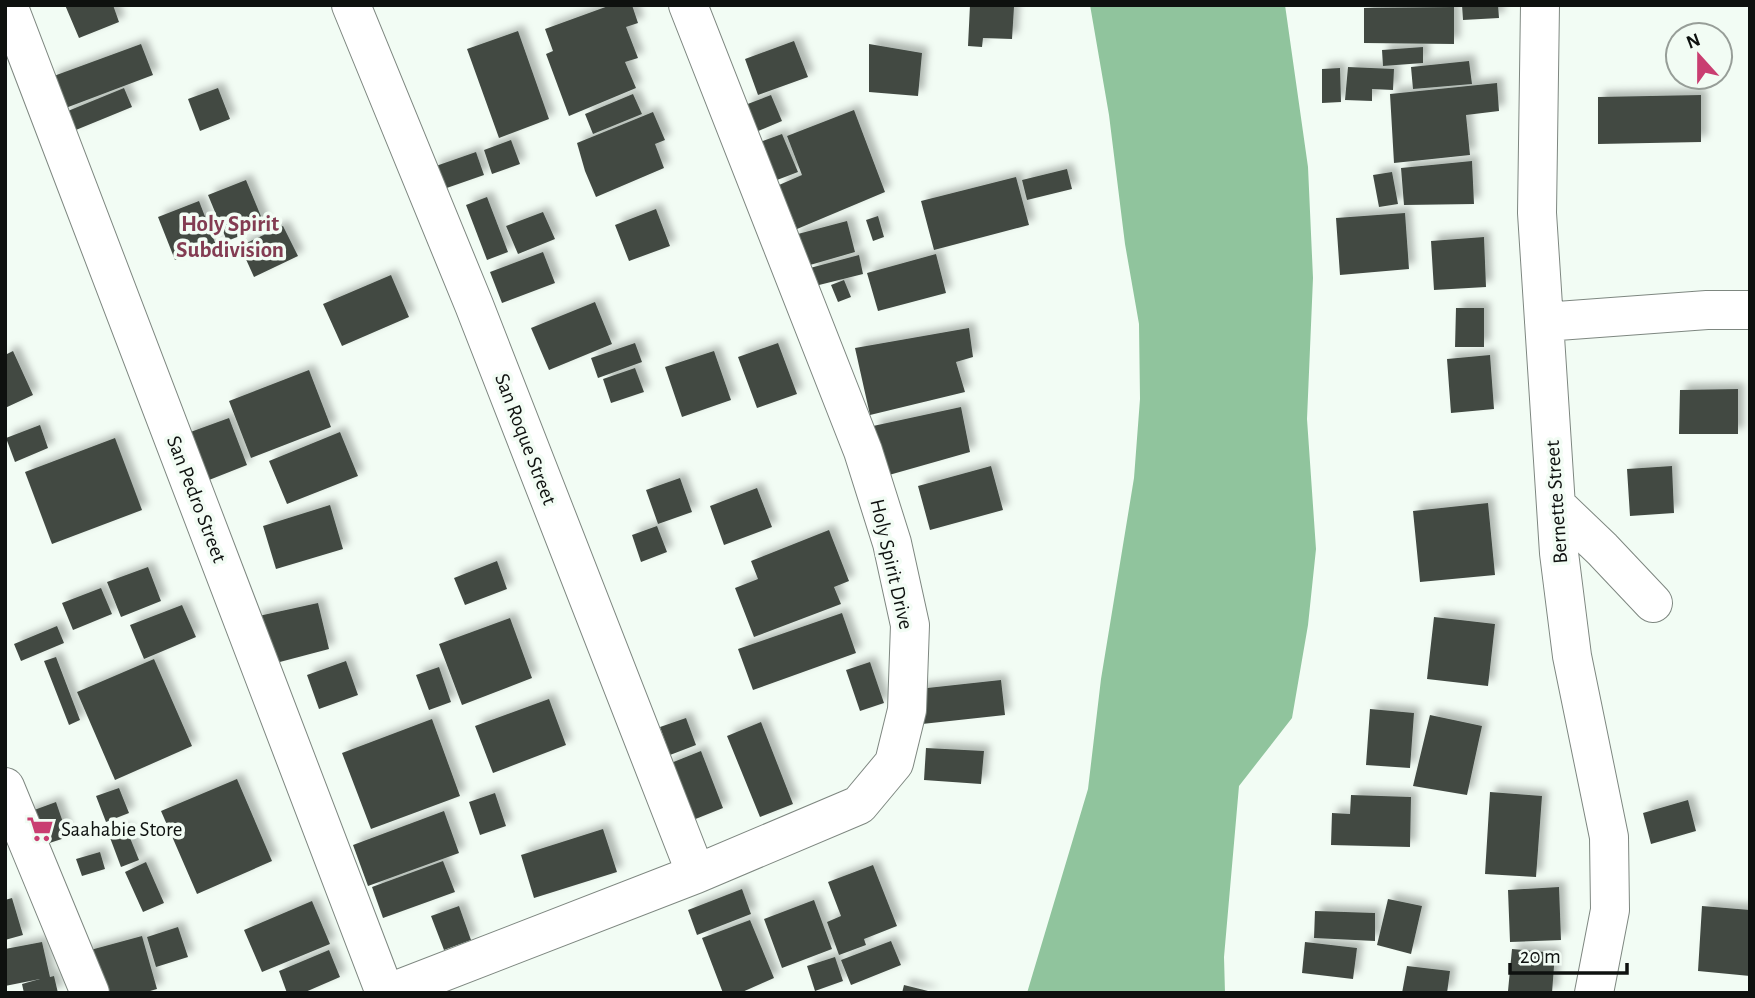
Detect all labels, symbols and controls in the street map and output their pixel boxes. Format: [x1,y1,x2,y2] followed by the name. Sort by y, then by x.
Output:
[1664,21,1734,91] north arrow
[1684,30,1703,53] text: N
[176,213,284,262] district label: Holy Spirit Subdivision
[491,371,560,508] street label: San Roque Street
[163,433,230,566] street label: San Pedro Street
[1542,439,1571,564] street label: Bernette Street
[866,497,917,631] street label: Holy Spirit Drive
[25,814,55,844] supermarket icon: Saahabie Store
[61,819,182,840] place label: Saahabie Store
[1510,932,1627,976] scale bar
[1520,946,1561,967] text: 20 m

